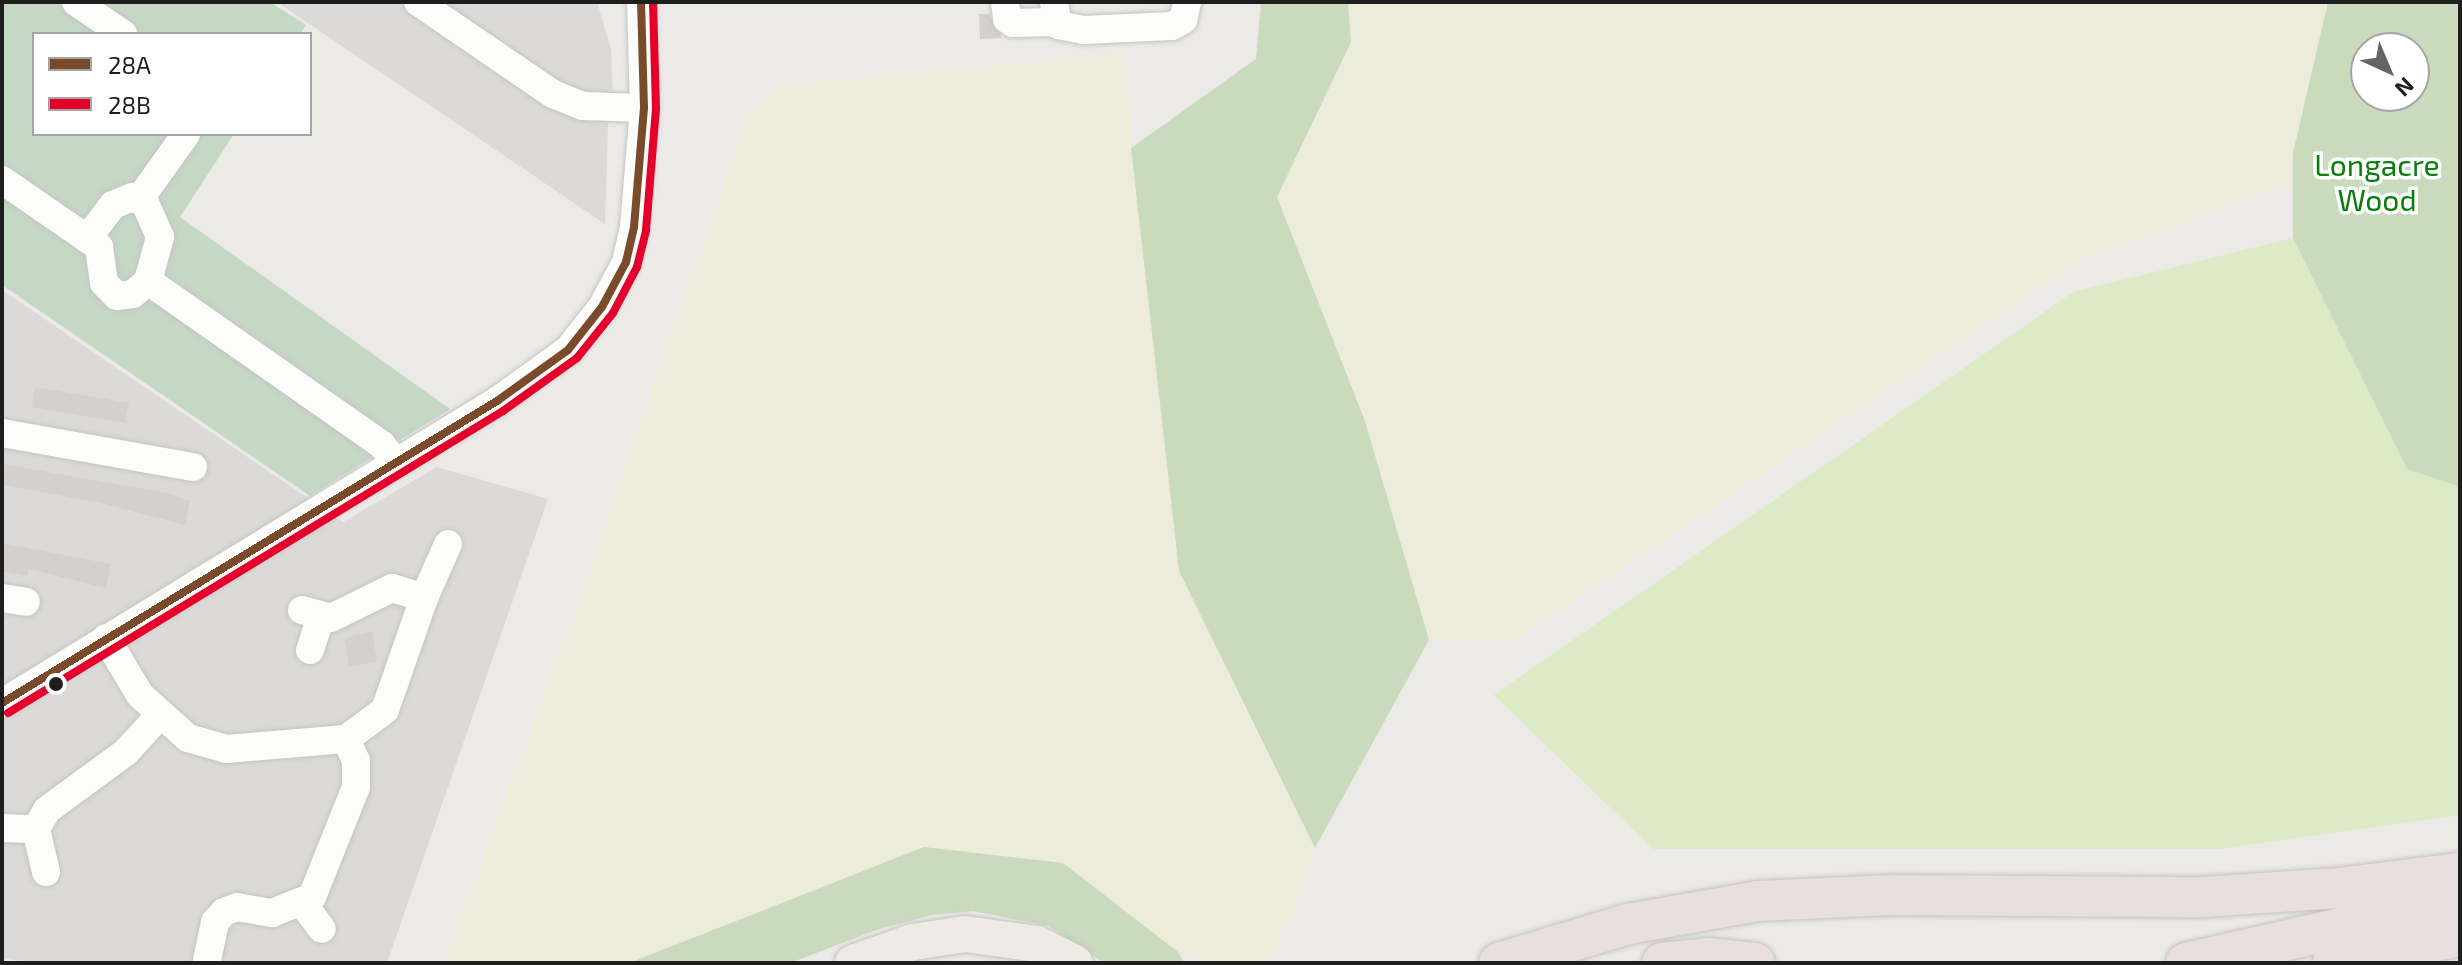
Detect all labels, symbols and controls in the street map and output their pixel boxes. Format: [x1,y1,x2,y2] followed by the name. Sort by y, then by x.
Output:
[32,32,312,136] legend
[2350,32,2430,112] north arrow
[108,50,151,79] text: 28A
[2391,73,2420,103] text: N
[108,90,151,119] text: 28B
[2314,146,2440,216] park label: Longacre Wood
[48,676,64,692] unlabelled marker

